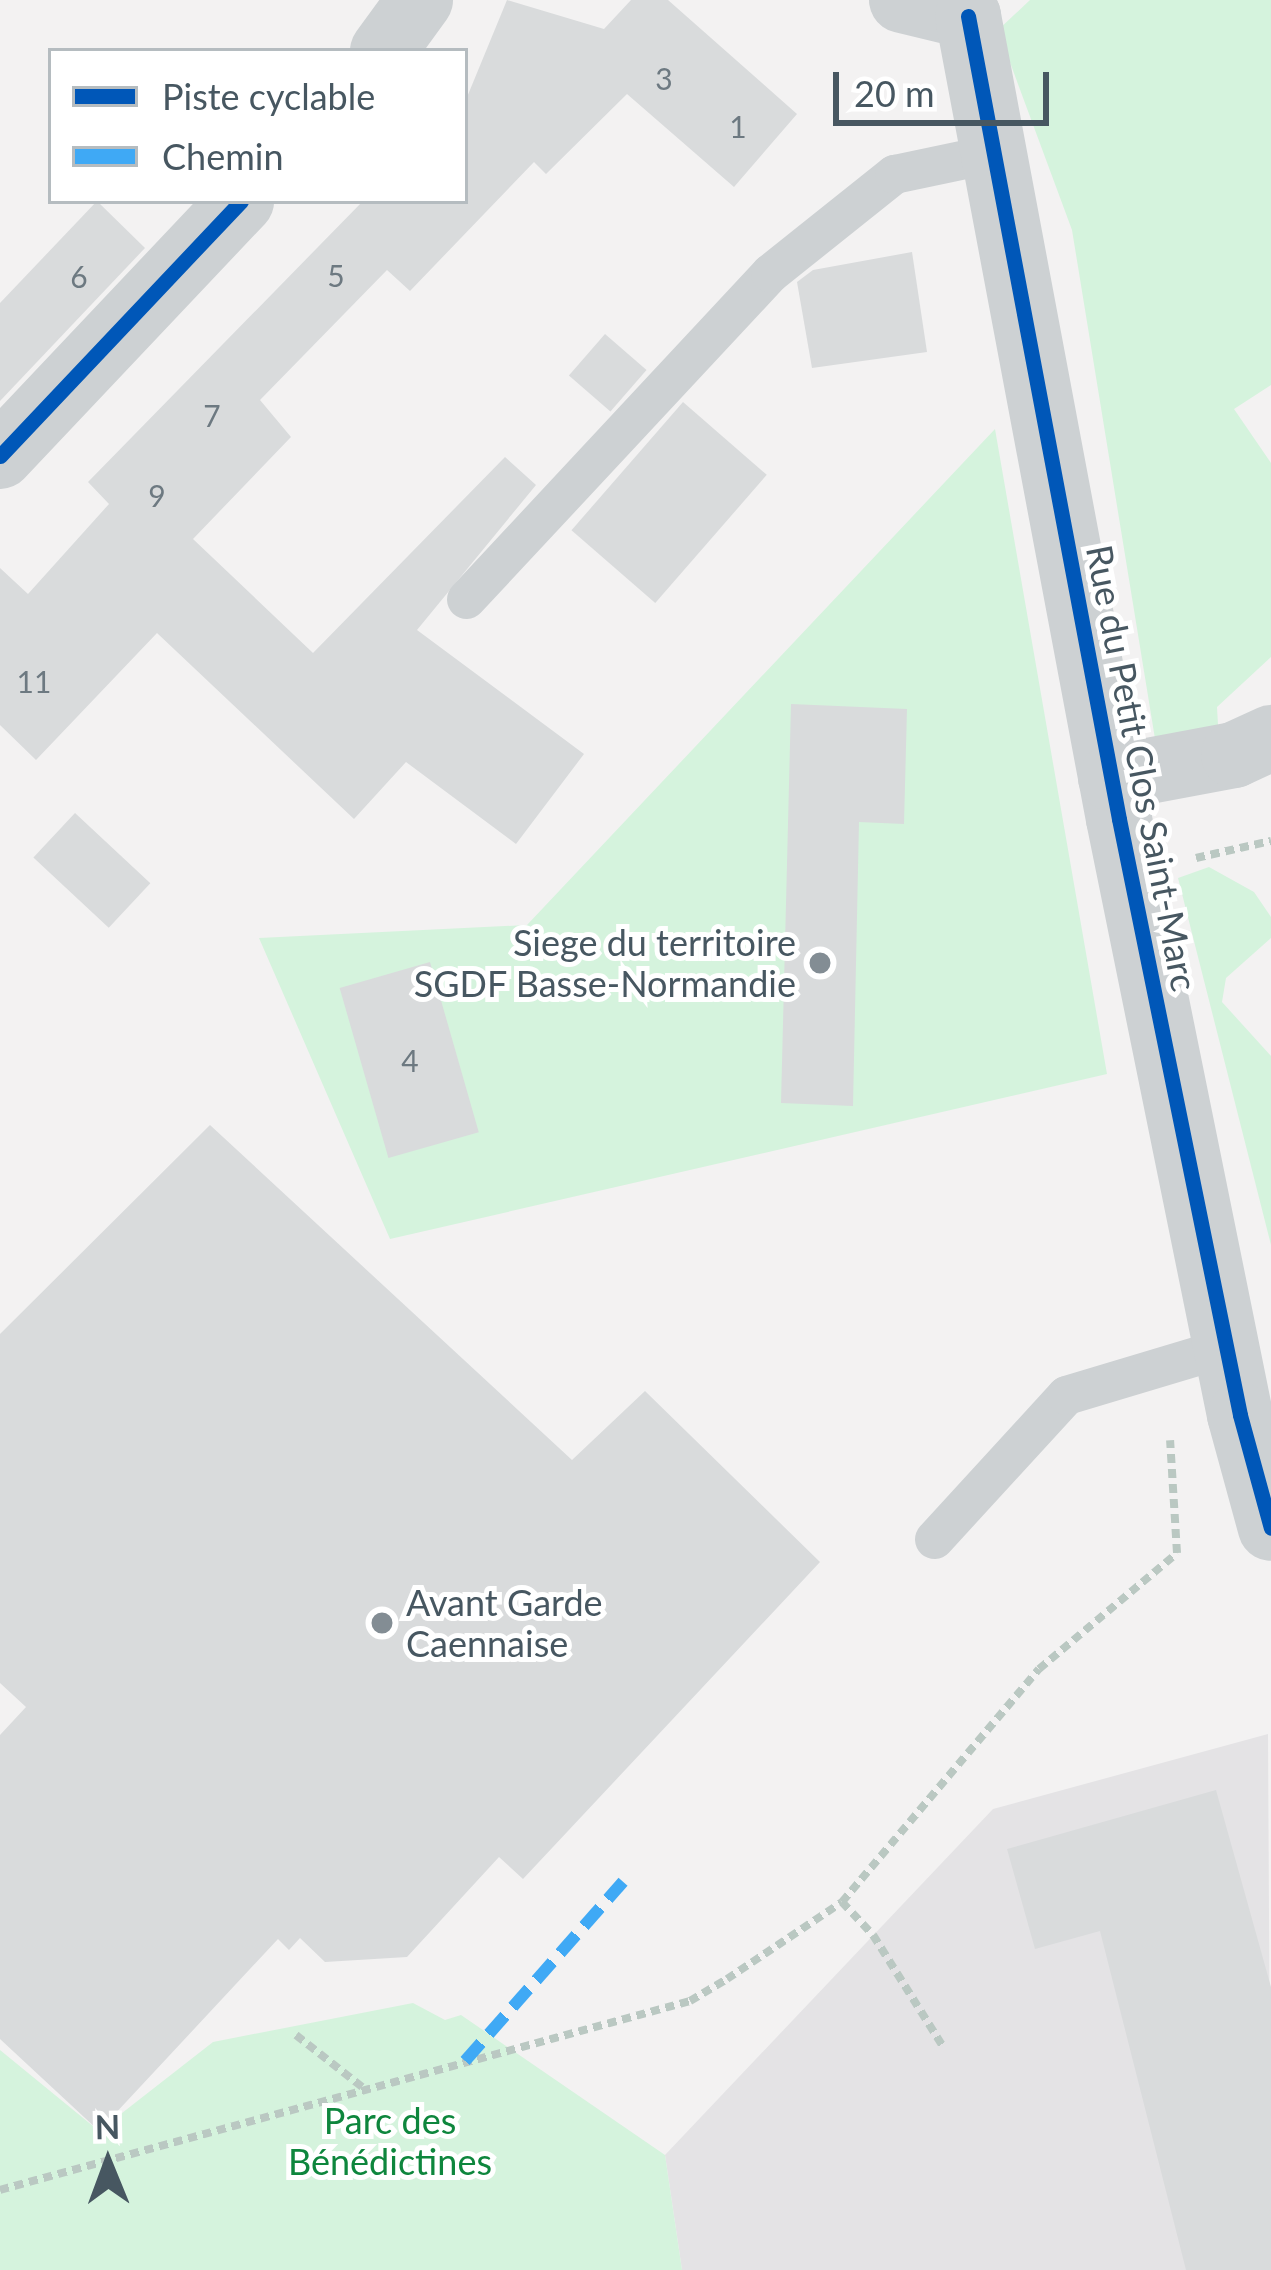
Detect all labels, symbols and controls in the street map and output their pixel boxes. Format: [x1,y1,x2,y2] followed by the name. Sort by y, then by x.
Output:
[48,48,468,204] legend
[839,48,1055,122] scale bar
[655,60,673,96] house number: 3
[854,71,935,115] text: 20 m
[162,74,375,118] text: Piste cyclable
[729,108,747,144] house number: 1
[162,134,283,178] text: Chemin
[327,257,345,293] house number: 5
[70,258,88,294] house number: 6
[203,397,221,433] house number: 7
[148,477,166,513] house number: 9
[1078,541,1206,995] street label: Rue du Petit Clos Saint-Marc
[17,663,51,699] house number: 11
[413,920,796,1005] place label: Siege du territoire SGDF Basse-Normandie
[807,950,833,976] marker: Siege du territoire SGDF Basse-Normandie
[401,1042,419,1078] house number: 4
[406,1580,603,1665] place label: Avant Garde Caennaise
[369,1610,395,1636] marker: Avant Garde Caennaise
[288,2098,492,2183] park label: Parc des Bénédictines
[48,2102,168,2222] north arrow
[94,2106,120,2146] text: N

